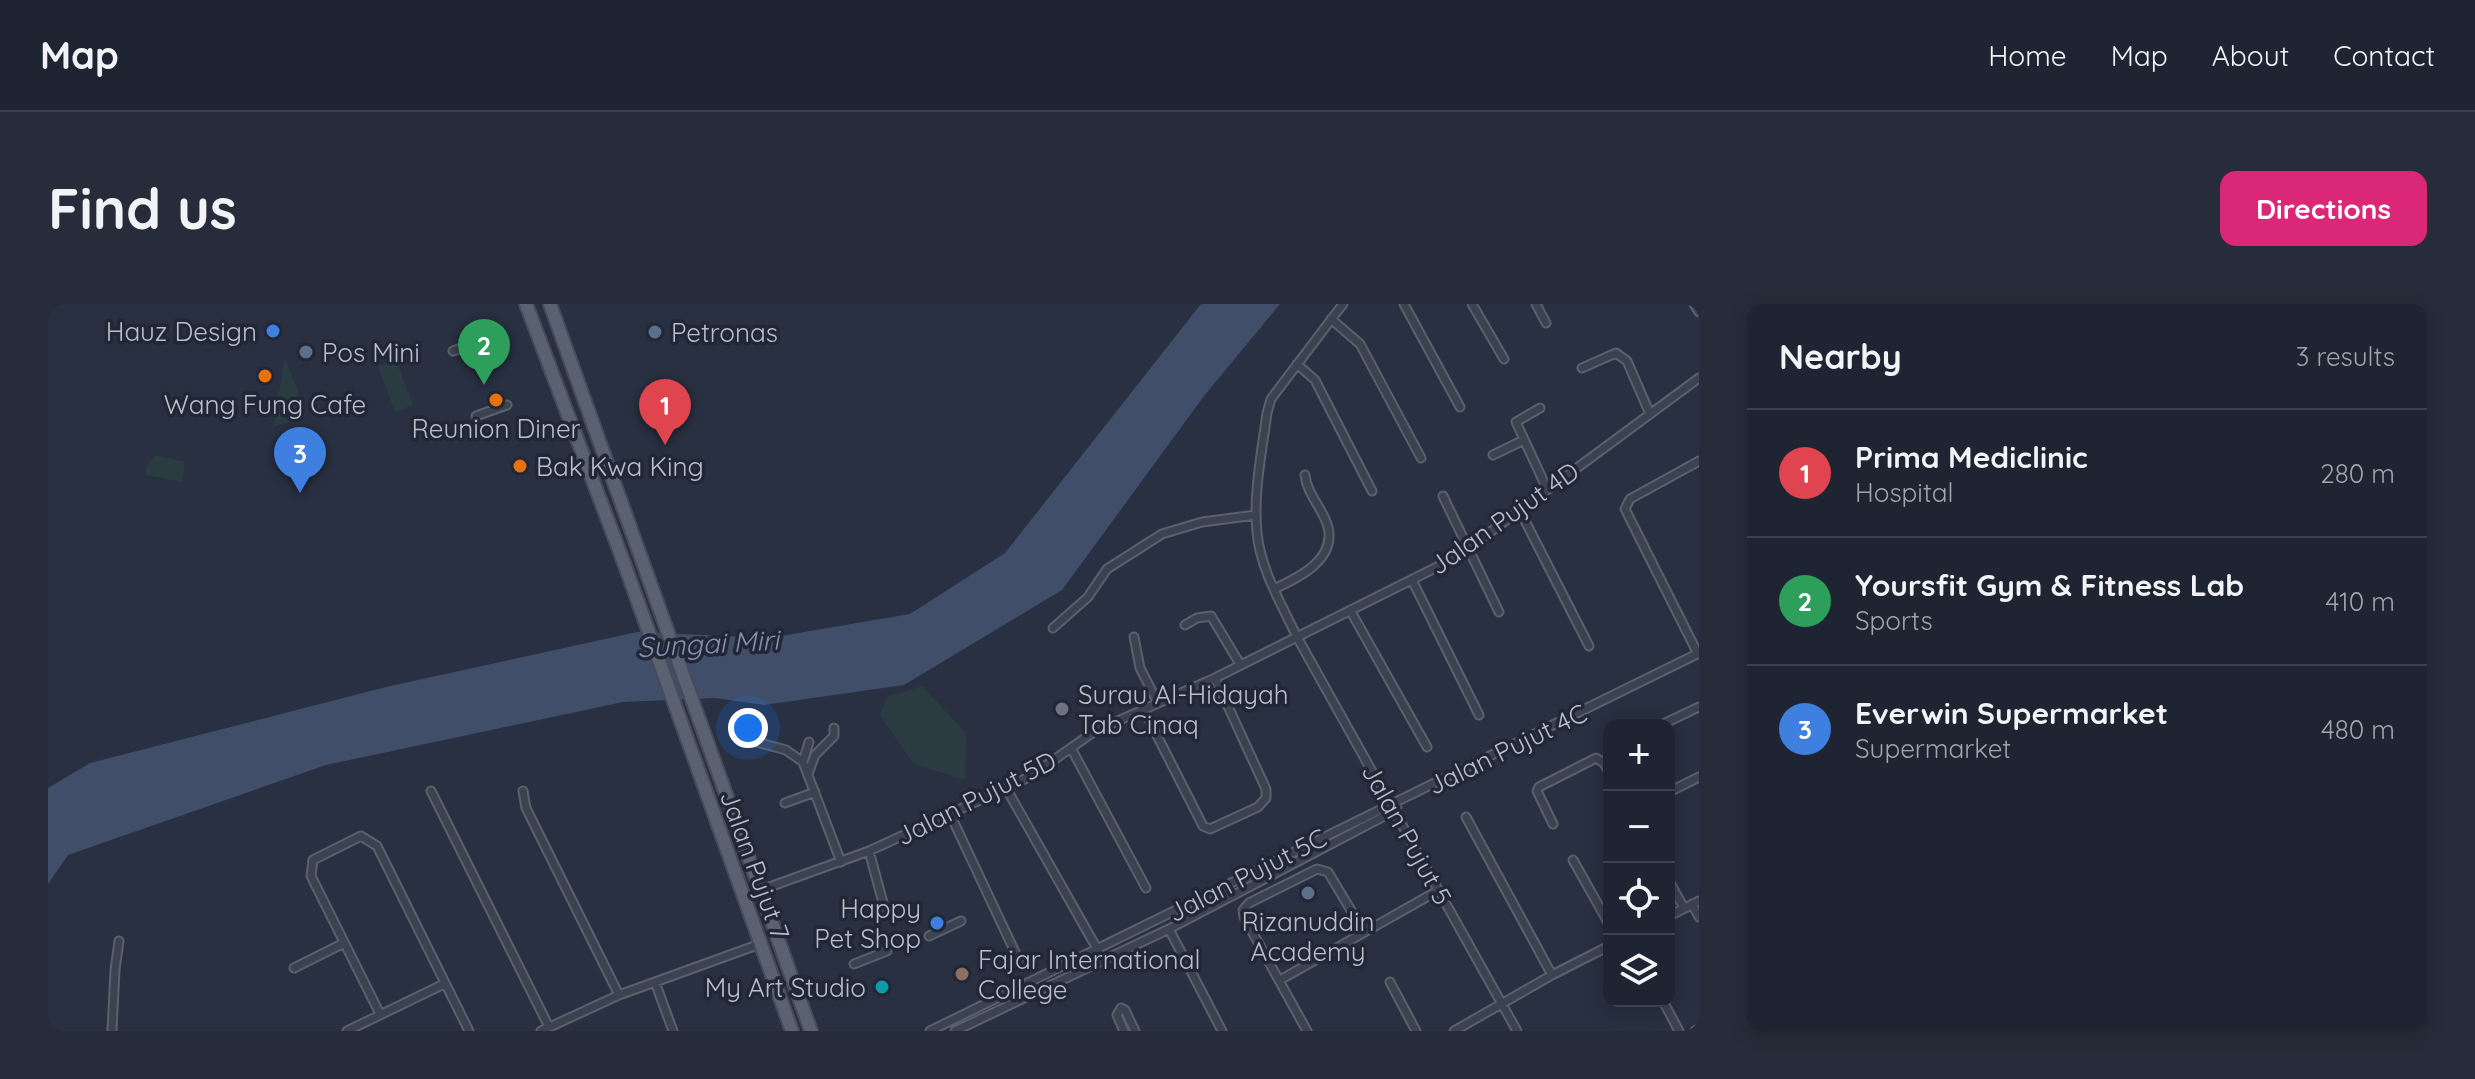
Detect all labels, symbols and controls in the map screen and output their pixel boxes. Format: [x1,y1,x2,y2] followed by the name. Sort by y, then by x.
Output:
[40,31,119,79] text: Map
[1988,38,2067,73] text: Home
[2111,38,2168,73] text: Map
[2212,38,2289,73] text: About
[2333,38,2435,73] text: Contact
[2220,171,2427,246] button: Directions
[48,173,237,243] text: Find us
[106,315,257,348] place label: Hauz Design
[671,316,778,349] place label: Petronas
[458,319,510,385] pin: 2
[264,322,282,340] marker: Hauz Design
[646,323,664,341] marker: Petronas
[1779,335,1902,378] text: Nearby
[322,336,420,369] place label: Pos Mini
[2296,340,2395,373] text: 3 results
[297,343,315,361] marker: Pos Mini
[256,367,274,385] marker: Wang Fung Cafe
[639,379,691,445] pin: 1
[164,388,366,421] place label: Wang Fung Cafe
[487,391,505,409] marker: Reunion Diner
[411,412,581,445] place label: Reunion Diner
[274,427,326,493] pin: 3
[1855,438,2088,476] text: Prima Mediclinic
[536,450,704,483] place label: Bak Kwa King
[1423,454,1585,582] street label: Jalan Pujut 4D
[511,457,529,475] marker: Bak Kwa King
[1800,457,1810,490] text: 1
[2320,457,2395,490] text: 280 m
[1855,476,1954,509] text: Hospital
[1855,566,2244,604] text: Yoursfit Gym & Fitness Lab
[1798,585,1812,618] text: 2
[2326,585,2395,618] text: 410 m
[1855,604,1933,637] text: Sports
[636,622,783,664] water label: Sungai Miri
[1078,678,1289,741] place label: Surau Al-Hidayah Tab Cinaq
[1855,694,2168,732] text: Everwin Supermarket
[1422,696,1592,802] street label: Jalan Pujut 4C
[1053,700,1071,718] marker: Surau Al-Hidayah Tab Cinaq
[728,708,768,748] your location
[1798,713,1812,746] text: 3
[2321,713,2395,746] text: 480 m
[1603,719,1675,1007] map controls
[1603,719,1675,791] button: +
[1855,732,2011,765] text: Supermarket
[890,744,1062,852] street label: Jalan Pujut 5D
[1355,758,1459,910] street label: Jalan Pujut 5
[713,786,797,944] street label: Jalan Pujut 7
[1603,791,1675,863] button: −
[1162,821,1332,929] street label: Jalan Pujut 5C
[1603,863,1675,935] button: locate
[1299,884,1317,902] marker: Rizanuddin Academy
[814,892,921,955] place label: Happy Pet Shop
[1241,905,1375,968] place label: Rizanuddin Academy
[928,914,946,932] marker: Happy Pet Shop
[1603,935,1675,1007] button: layers
[978,943,1200,1006] place label: Fajar International College
[953,965,971,983] marker: Fajar International College
[705,971,866,1004] place label: My Art Studio
[873,978,891,996] marker: My Art Studio

